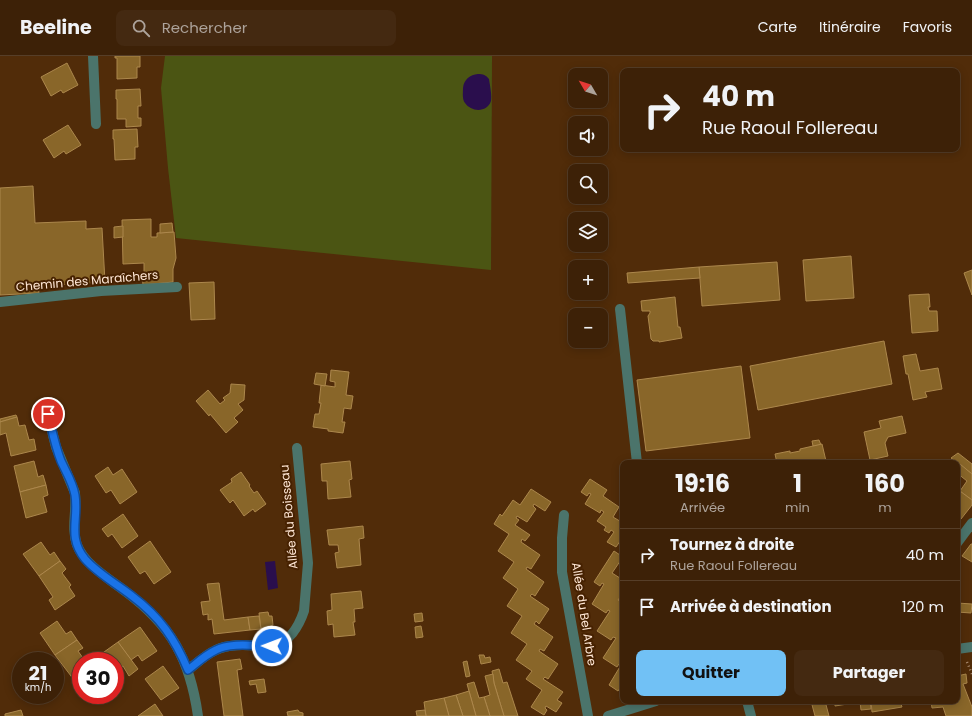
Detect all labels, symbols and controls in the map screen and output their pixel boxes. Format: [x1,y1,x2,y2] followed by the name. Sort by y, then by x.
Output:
[116,10,396,46] search box
[20,14,92,41] text: Beeline
[130,17,152,39] icon: search
[162,17,247,38] text: Rechercher
[758,17,797,37] text: Carte
[819,17,881,37] text: Itinéraire
[903,17,952,37] text: Favoris
[568,68,608,108] north arrow
[568,68,608,348] map controls
[702,77,775,116] text: 40 m
[636,84,688,136] icon: right
[702,115,878,140] text: Rue Raoul Follereau
[568,116,608,156] button: sound
[568,164,608,204] button: search
[568,212,608,252] button: layers
[568,260,608,300] button: +
[15,266,159,295] street label: Chemin des Maraîchers
[568,308,608,348] button: −
[31,397,65,431] pin
[37,403,59,425] icon: arrive
[275,464,302,570] street label: Allée du Boisseau
[675,467,730,500] text: 19:16
[793,467,802,500] text: 1
[865,467,905,500] text: 160
[680,498,725,517] text: Arrivée
[785,498,810,517] text: min
[878,498,892,517] text: m
[670,534,794,555] text: Tournez à droite
[636,544,658,566] icon: right
[906,544,944,565] text: 40 m
[670,556,797,575] text: Rue Raoul Follereau
[568,561,601,667] street label: Allée du Bel Arbre
[636,596,658,618] icon: arrive
[670,596,832,617] text: Arrivée à destination
[902,596,944,617] text: 120 m
[251,625,293,667] position arrow
[636,650,786,696] button: Quitter
[794,650,944,696] button: Partager
[72,652,124,704] speed limit sign: 30
[29,659,47,687] text: 21
[25,680,51,695] text: km/h

